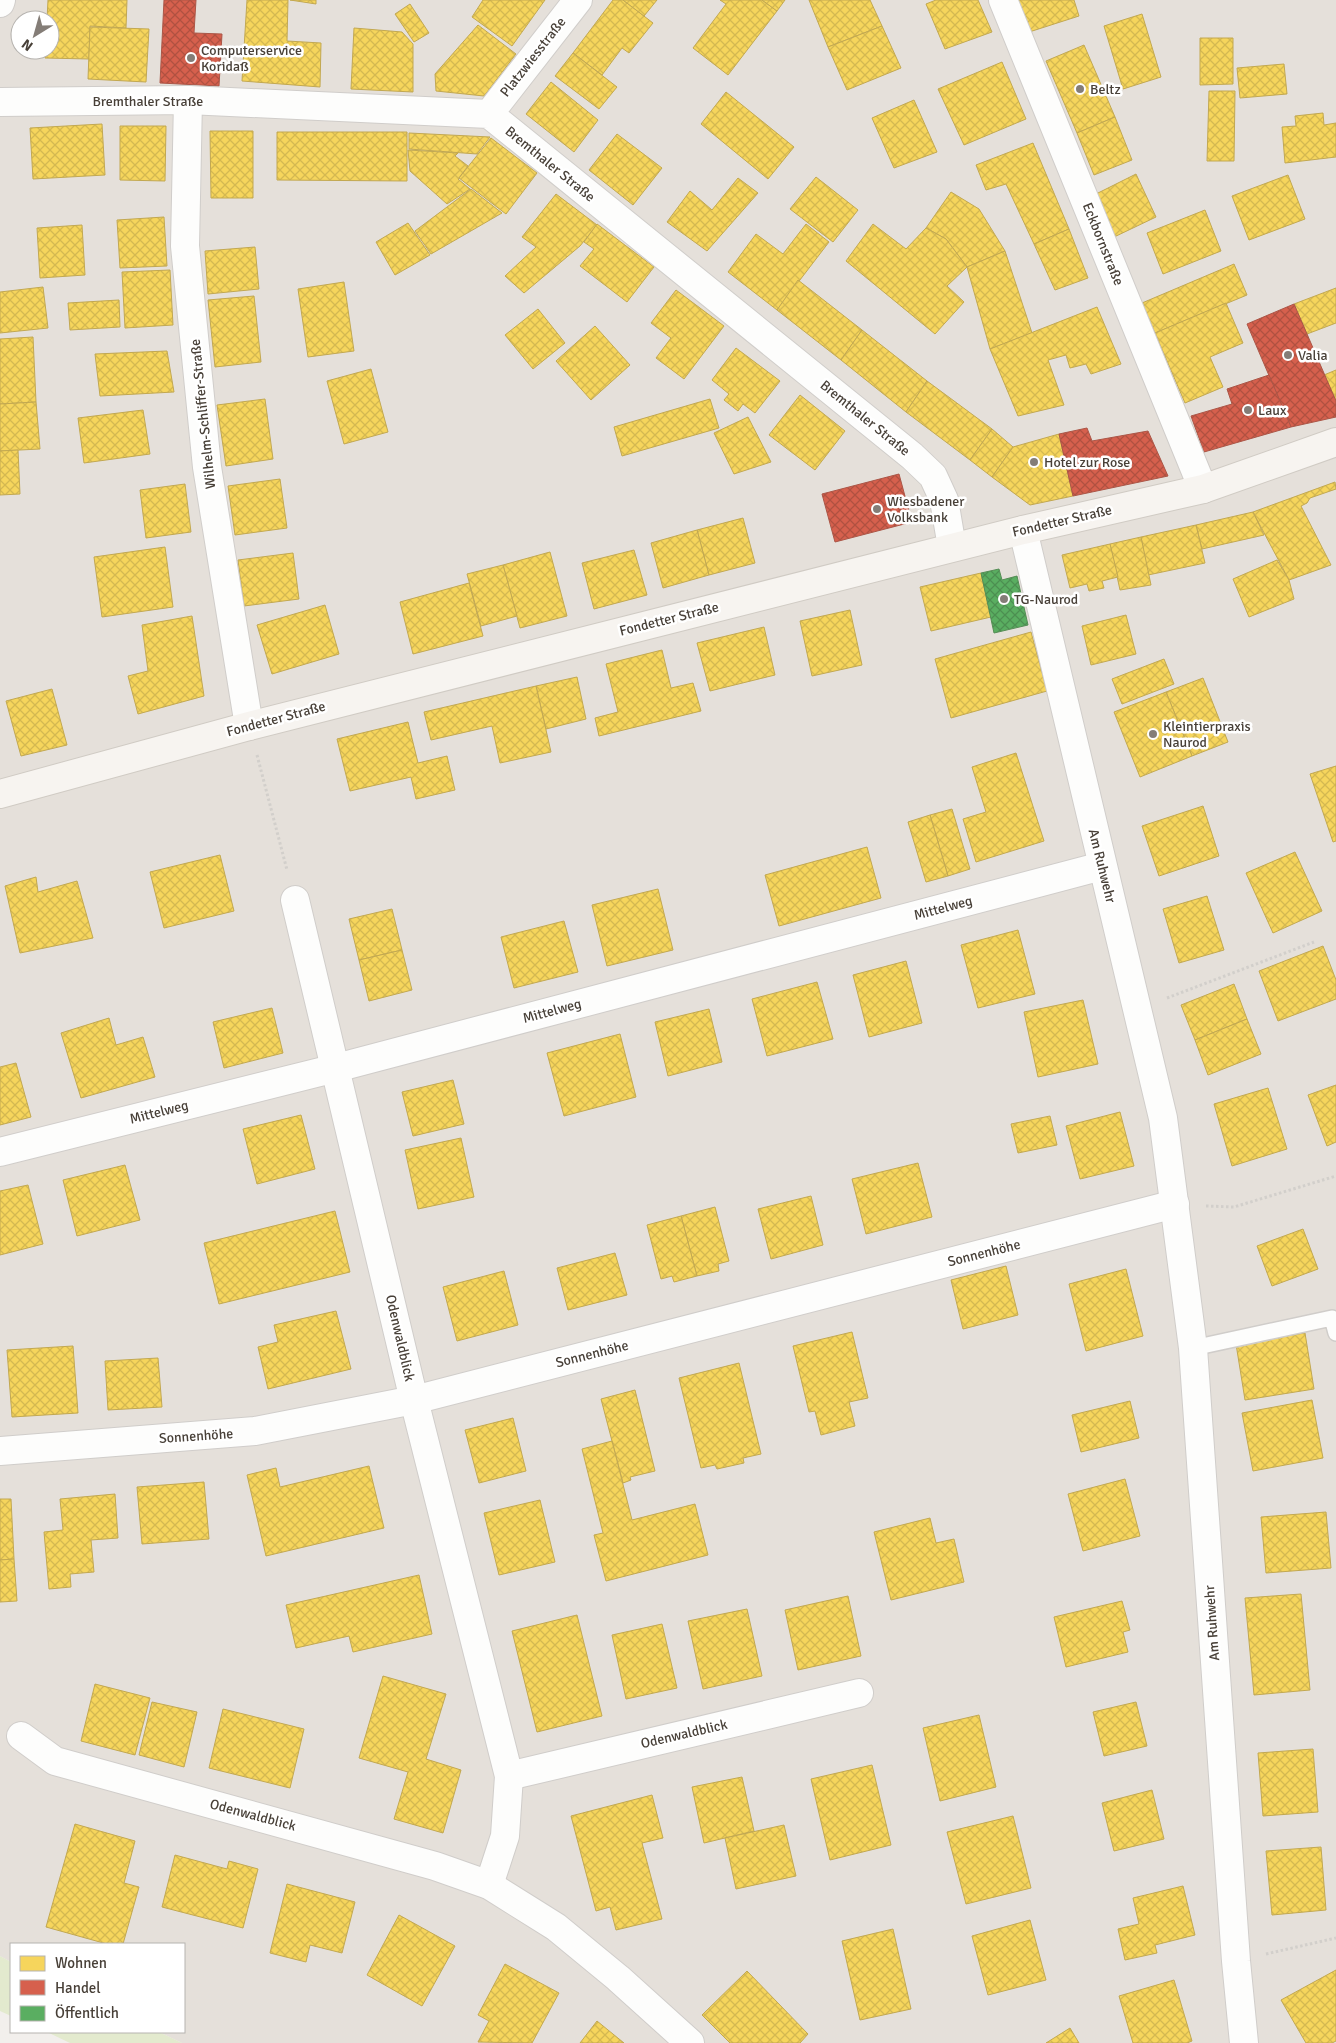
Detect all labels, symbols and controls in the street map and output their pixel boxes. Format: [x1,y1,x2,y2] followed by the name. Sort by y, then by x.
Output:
[10,10,60,60] north arrow
[497,14,569,100] street label: Platzwiesstraße
[18,35,36,55] text: N
[201,42,302,75] place label: Computerservice Koridaß
[185,52,197,64] marker: Computerservice Koridaß
[1090,81,1121,98] place label: Beltz
[1074,83,1086,95] marker: Beltz
[93,93,203,110] street label: Bremthaler Straße
[502,123,598,205] street label: Bremthaler Straße
[1079,200,1127,288] street label: Eckbornstraße
[187,338,219,490] street label: Wilhelm-Schliffer-Straße
[1298,347,1328,364] place label: Valia
[1282,349,1294,361] marker: Valia
[817,377,913,459] street label: Bremthaler Straße
[1258,402,1287,419] place label: Laux
[1242,404,1254,416] marker: Laux
[1044,454,1130,471] place label: Hotel zur Rose
[1028,456,1040,468] marker: Hotel zur Rose
[887,493,965,526] place label: Wiesbadener Volksbank
[1011,501,1113,541] street label: Fondetter Straße
[871,503,883,515] marker: Wiesbadener Volksbank
[1014,591,1078,608] place label: TG-Naurod
[998,593,1010,605] marker: TG-Naurod
[618,598,720,640] street label: Fondetter Straße
[225,698,327,740] street label: Fondetter Straße
[1163,718,1251,751] place label: Kleintierpraxis Naurod
[1147,728,1159,740] marker: Kleintierpraxis Naurod
[1085,827,1120,906] street label: Am Ruhwehr
[912,892,974,924] street label: Mittelweg
[521,995,583,1027] street label: Mittelweg
[128,1096,190,1128] street label: Mittelweg
[946,1236,1022,1270] street label: Sonnenhöhe
[382,1293,418,1383] street label: Odenwaldblick
[554,1337,630,1371] street label: Sonnenhöhe
[158,1425,234,1447] street label: Sonnenhöhe
[1201,1584,1223,1661] street label: Am Ruhwehr
[639,1716,729,1752] street label: Odenwaldblick
[208,1795,298,1835] street label: Odenwaldblick
[10,1943,185,2033] legend
[55,1954,107,1972] text: Wohnen
[55,1979,101,1997] text: Handel
[55,2004,119,2022] text: Öffentlich

